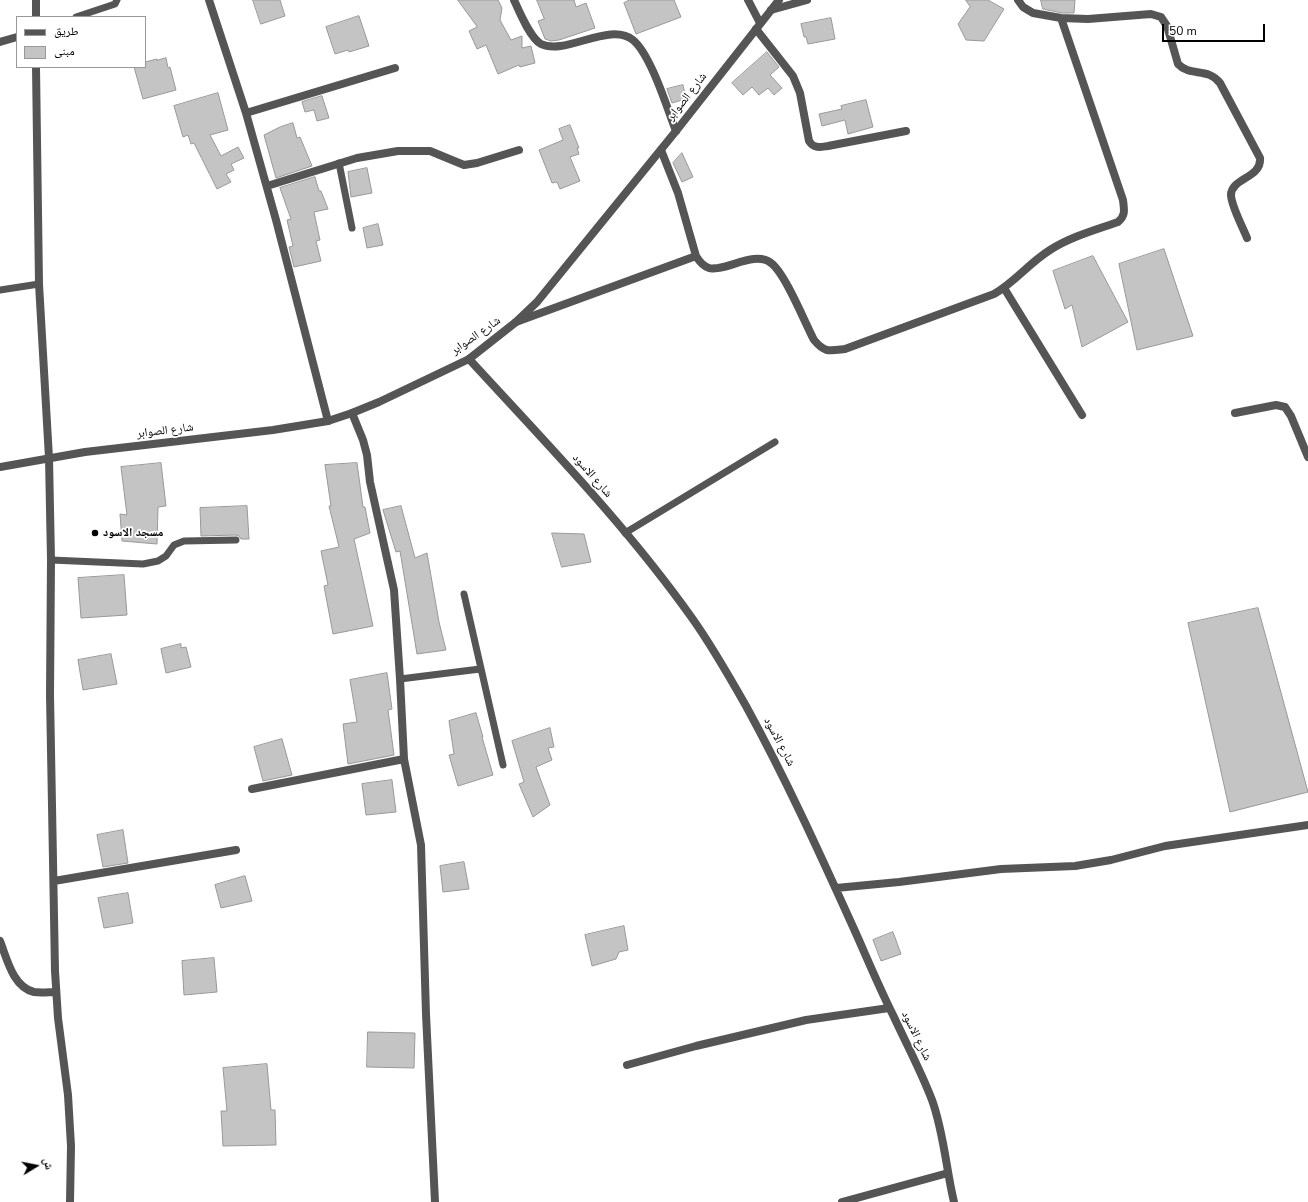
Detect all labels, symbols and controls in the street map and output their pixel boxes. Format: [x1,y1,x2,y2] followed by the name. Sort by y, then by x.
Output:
[16,16,146,68] legend
[1164,16,1267,42] scale bar
[54,23,79,39] text: طريق
[1169,23,1197,39] text: 50 m
[54,43,75,59] text: مبنى
[664,70,710,124] street label: شارع الصوابر
[448,314,504,358] street label: شارع الصوابر
[136,420,194,442] street label: شارع الصوابر
[569,451,615,501] street label: شارع الاسود
[103,526,163,540] place label: مسجد الاسود
[90,528,100,538] marker: مسجد الاسود
[760,715,798,769] street label: شارع الاسود
[898,1009,934,1063] street label: شارع الاسود
[16,1146,56,1186] north arrow
[40,1157,57,1171] text: ش

